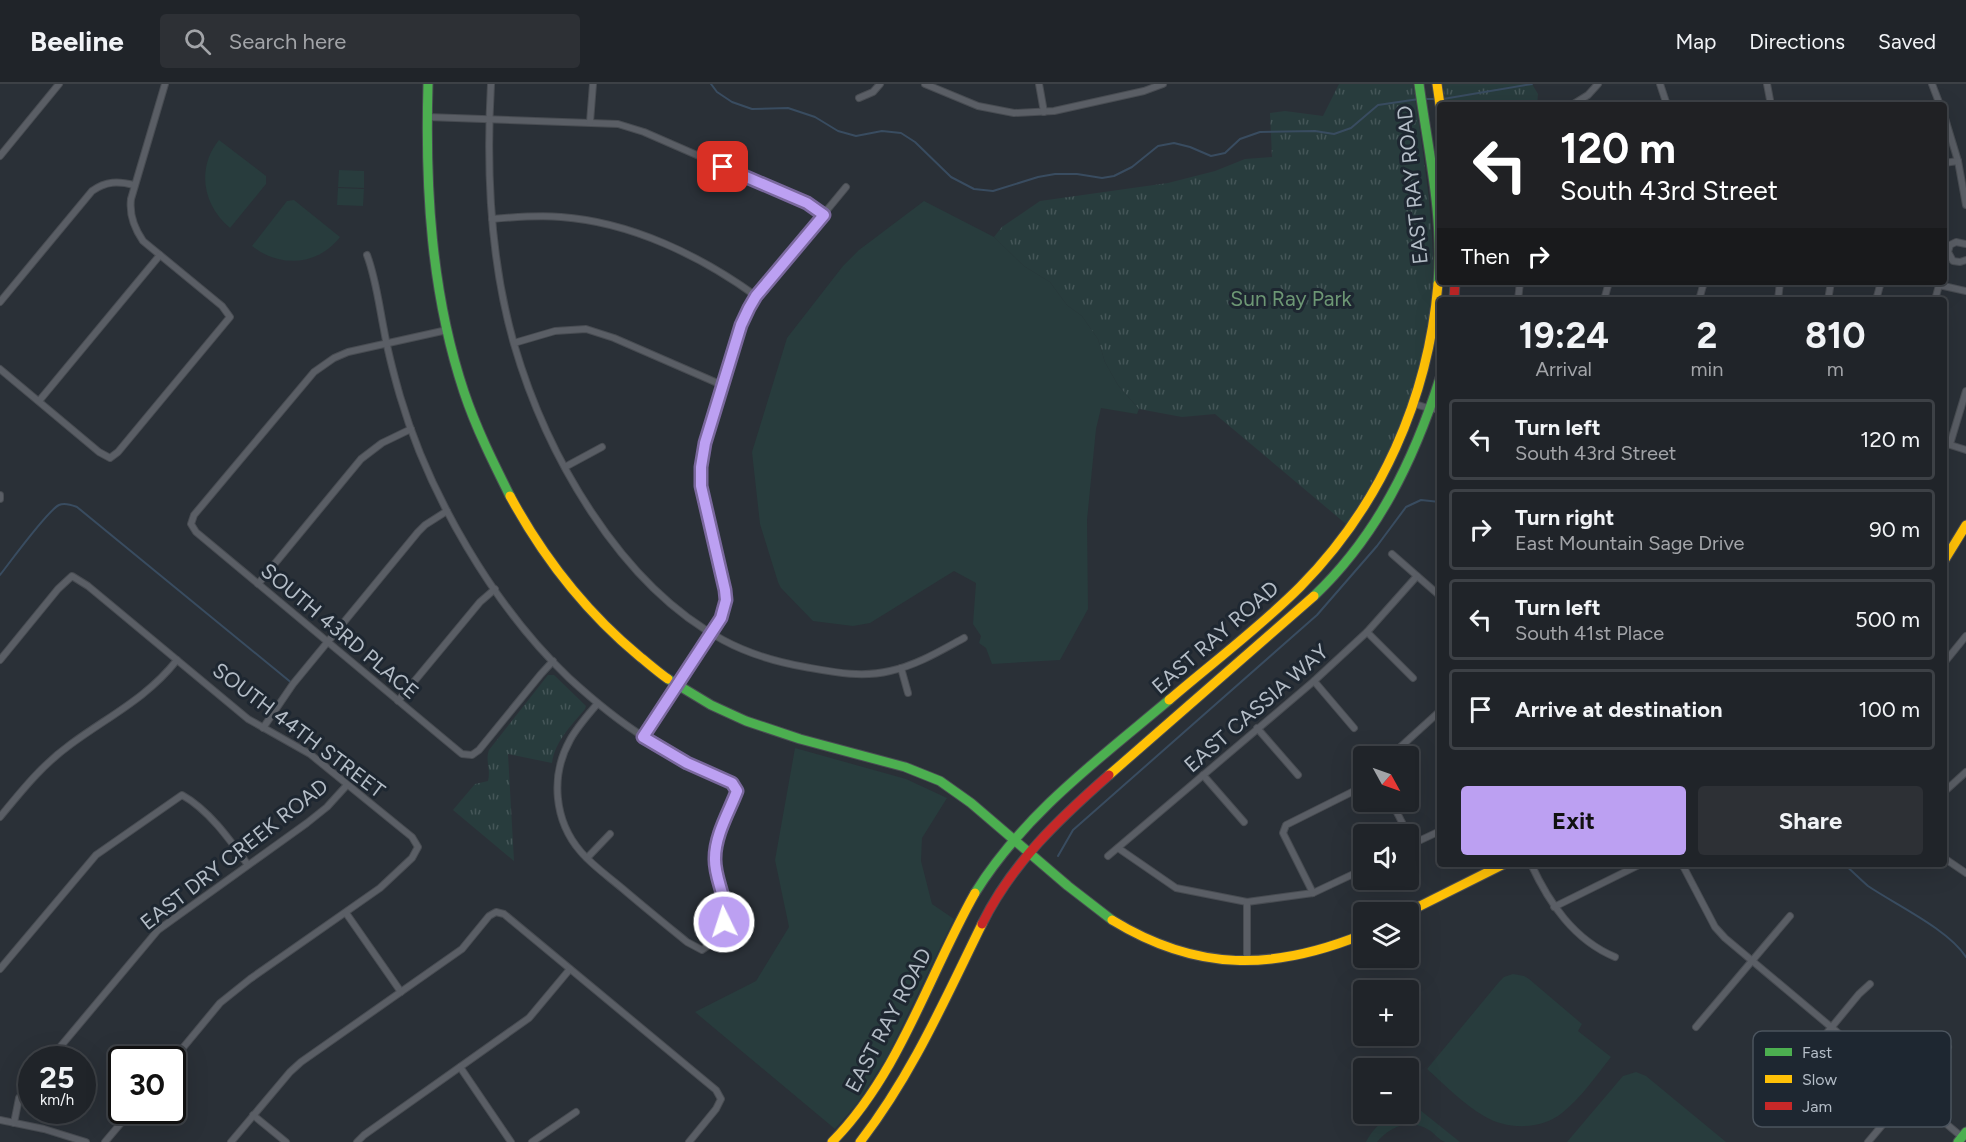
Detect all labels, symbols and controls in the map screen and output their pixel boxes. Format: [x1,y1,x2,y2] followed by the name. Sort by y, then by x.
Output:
[160,14,580,68] search box
[30,24,124,58] text: Beeline
[181,25,214,58] icon: search
[229,28,346,55] text: Search here
[1675,29,1716,54] text: Map
[1749,29,1845,54] text: Directions
[1878,29,1936,54] text: Saved
[1391,104,1433,266] street label: EAST RAY ROAD
[1560,123,1676,174] text: 120 m
[1461,126,1539,204] icon: left
[697,141,748,192] pin
[706,150,739,183] icon: arrive
[1560,174,1778,207] text: South 43rd Street
[1522,240,1555,273] icon: right
[1461,243,1510,270] text: Then
[1230,286,1353,311] park label: Sun Ray Park
[1519,314,1609,357] text: 19:24
[1697,314,1717,357] text: 2
[1805,314,1865,357] text: 810
[1536,357,1592,381] text: Arrival
[1691,357,1723,381] text: min
[1827,357,1844,381] text: m
[1515,414,1601,441] text: Turn left
[1464,423,1497,456] icon: left
[1860,426,1920,453] text: 120 m
[1515,441,1676,465] text: South 43rd Street
[1515,504,1614,531] text: Turn right
[1464,513,1497,546] icon: right
[1869,516,1920,543] text: 90 m
[1515,531,1744,555] text: East Mountain Sage Drive
[256,558,424,704] street label: SOUTH 43RD PLACE
[1147,575,1283,699] street label: EAST RAY ROAD
[1515,594,1601,621] text: Turn left
[1464,603,1497,636] icon: left
[1855,606,1920,633] text: 500 m
[1515,621,1664,645] text: South 41st Place
[1179,638,1333,777] street label: EAST CASSIA WAY
[208,657,390,803] street label: SOUTH 44TH STREET
[1464,693,1497,726] icon: arrive
[1515,696,1723,723] text: Arrive at destination
[1859,696,1920,723] text: 100 m
[1353,746,1419,812] north arrow
[1353,746,1419,1124] map controls
[135,773,333,935] street label: EAST DRY CREEK ROAD
[1461,786,1686,855] button: Exit
[1698,786,1923,855] button: Share
[1353,824,1419,890] button: sound
[692,890,756,954] position arrow
[1353,902,1419,968] button: layers
[840,944,936,1096] street label: EAST RAY ROAD
[1353,980,1419,1046] button: +
[1753,1031,1951,1127] legend
[1802,1043,1832,1062] text: Fast
[108,1046,186,1124] speed limit sign: 30
[1353,1058,1419,1124] button: −
[40,1059,74,1096] text: 25
[1802,1070,1837,1089] text: Slow
[40,1091,74,1109] text: km/h
[1802,1097,1832,1116] text: Jam

